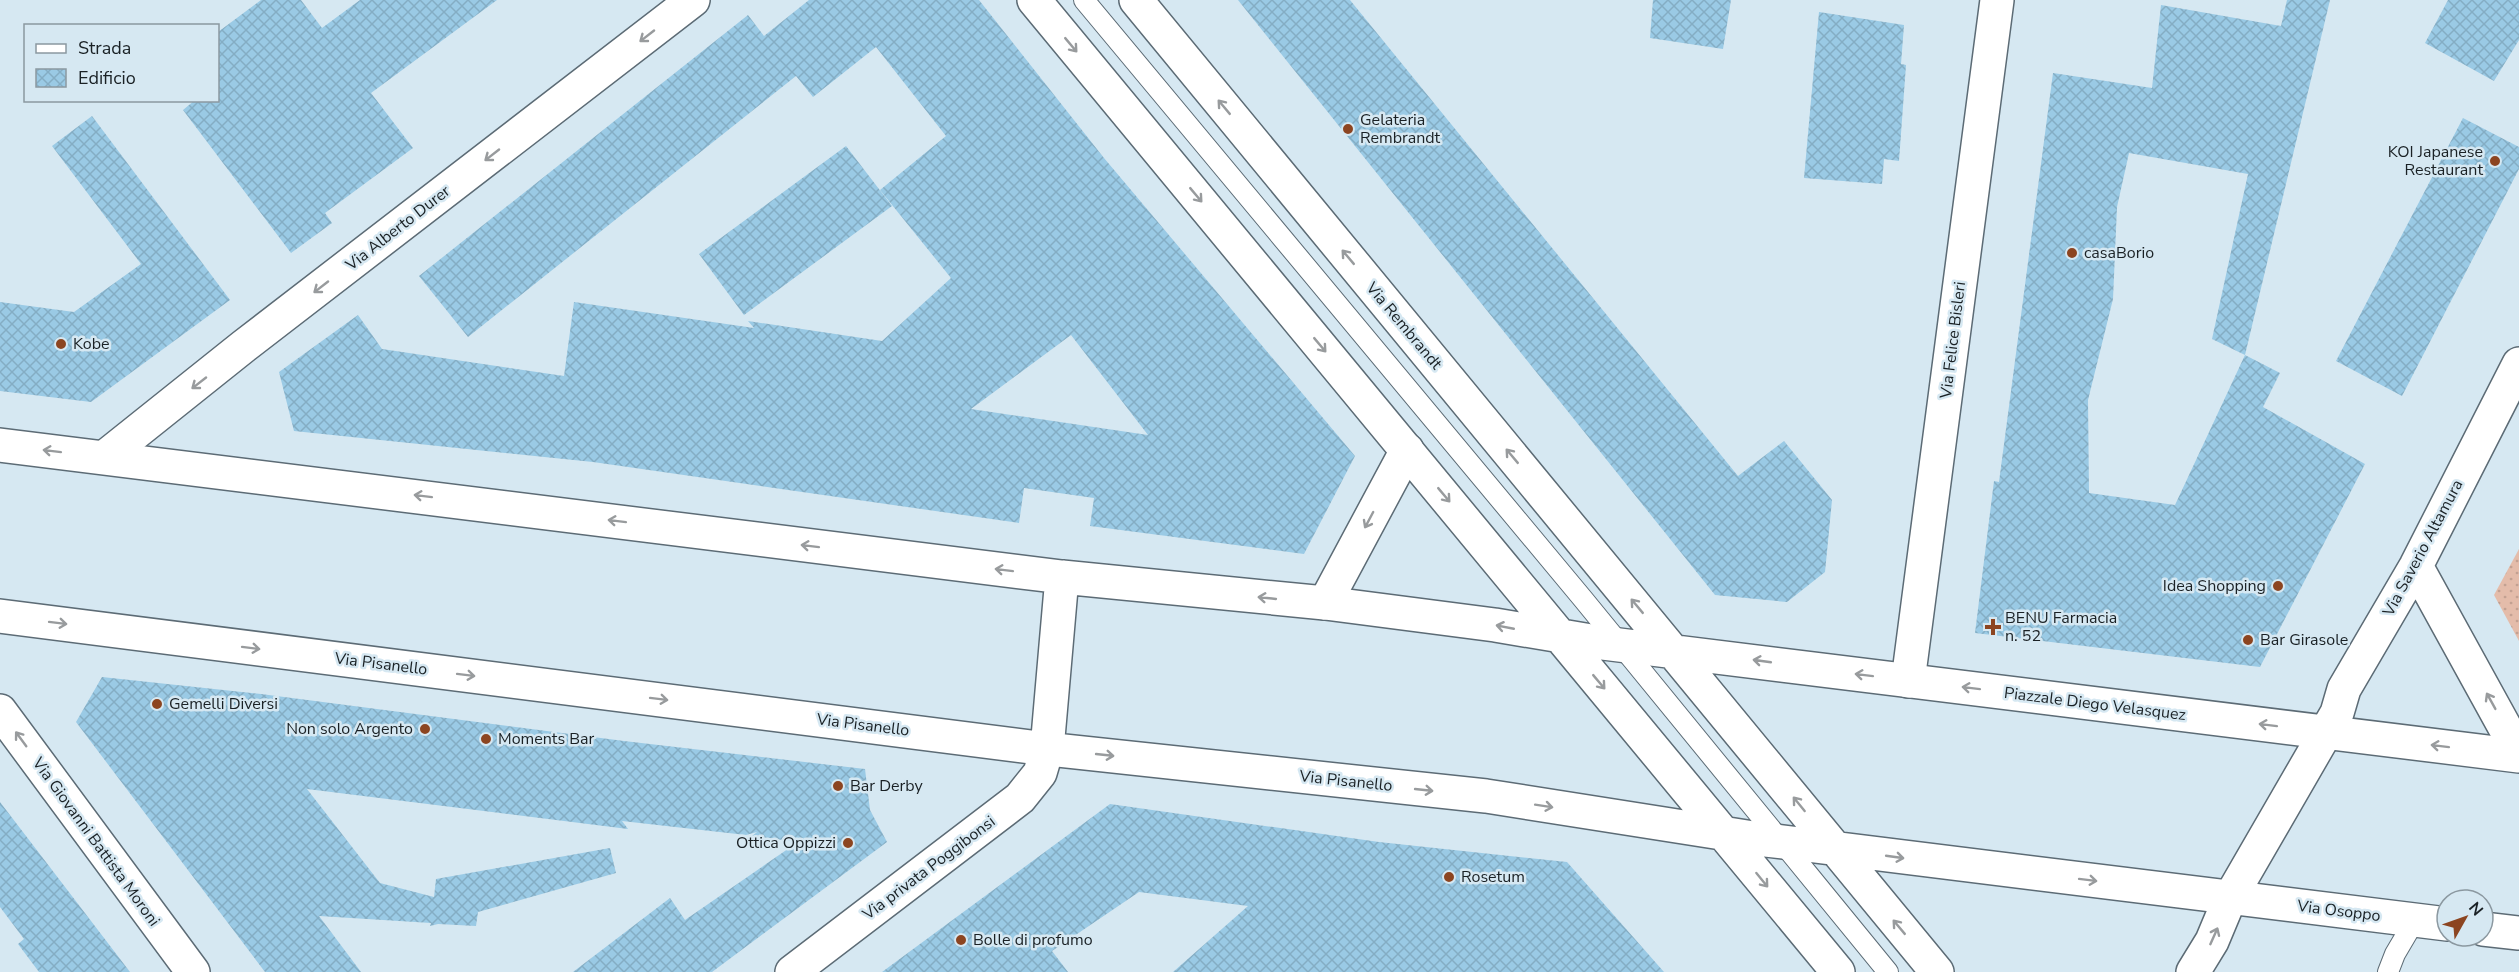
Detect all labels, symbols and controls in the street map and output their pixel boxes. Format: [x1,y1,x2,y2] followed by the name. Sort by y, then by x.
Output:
[24,24,219,102] legend
[639,29,655,42] one-way arrow
[78,36,131,60] text: Strada
[1065,37,1078,53] one-way arrow
[78,66,136,90] text: Edificio
[1217,99,1230,115] one-way arrow
[1360,109,1441,149] place label: Gelateria Rembrandt
[1341,122,1355,136] marker: Gelateria Rembrandt
[2388,141,2483,181] place label: KOI Japanese Restaurant
[485,149,501,161] one-way arrow
[2488,154,2502,168] marker: KOI Japanese Restaurant
[340,180,455,276] street label: Via Alberto Durer
[1189,187,1202,203] one-way arrow
[2084,242,2154,264] place label: casaBorio
[2065,246,2079,260] marker: casaBorio
[1341,249,1354,265] one-way arrow
[1360,277,1447,375] street label: Via Rembrandt
[1935,280,1971,401] street label: Via Felice Bisleri
[314,281,330,293] one-way arrow
[73,333,110,355] place label: Kobe
[54,337,68,351] marker: Kobe
[1313,337,1326,353] one-way arrow
[191,376,207,389] one-way arrow
[43,445,63,456] one-way arrow
[1505,449,1519,464] one-way arrow
[2377,476,2468,621] street label: Via Saverio Altamura
[1437,487,1451,502] one-way arrow
[414,491,434,502] one-way arrow
[1363,511,1375,528] one-way arrow
[607,515,627,526] one-way arrow
[801,540,821,551] one-way arrow
[994,564,1014,575] one-way arrow
[2163,575,2266,597] place label: Idea Shopping
[2271,579,2285,593] marker: Idea Shopping
[1258,592,1277,603] one-way arrow
[1630,598,1643,614] one-way arrow
[2005,607,2117,647] place label: BENU Farmacia n. 52
[48,618,67,629] one-way arrow
[1986,620,2000,634] marker: BENU Farmacia n. 52
[1495,621,1515,632] one-way arrow
[2260,629,2348,651] place label: Bar Girasole
[2241,633,2255,647] marker: Bar Girasole
[241,642,261,653] one-way arrow
[332,647,429,681] street label: Via Pisanello
[1752,656,1772,667] one-way arrow
[1855,669,1875,680] one-way arrow
[455,670,475,681] one-way arrow
[1593,674,1606,690] one-way arrow
[2003,682,2187,726] street label: Piazzale Diego Velasquez
[1961,683,1981,694] one-way arrow
[169,693,278,715] place label: Gemelli Diversi
[2485,693,2496,711] one-way arrow
[649,694,669,705] one-way arrow
[150,697,164,711] marker: Gemelli Diversi
[814,708,911,742] street label: Via Pisanello
[286,718,413,740] place label: Non solo Argento
[2259,719,2279,730] one-way arrow
[418,722,432,736] marker: Non solo Argento
[498,728,595,750] place label: Moments Bar
[14,732,27,748] one-way arrow
[479,732,493,746] marker: Moments Bar
[2431,741,2451,752] one-way arrow
[1095,750,1115,761] one-way arrow
[27,752,165,931] street label: Via Giovanni Battista Moroni
[1297,765,1394,797] street label: Via Pisanello
[850,775,923,797] place label: Bar Derby
[831,779,845,793] marker: Bar Derby
[1414,785,1434,796] one-way arrow
[1793,796,1806,812] one-way arrow
[1534,801,1553,812] one-way arrow
[857,811,1000,926] street label: Via privata Poggibonsi
[736,832,836,854] place label: Ottica Oppizzi
[841,836,855,850] marker: Ottica Oppizzi
[1884,852,1904,863] one-way arrow
[1461,866,1525,888] place label: Rosetum
[1442,870,1456,884] marker: Rosetum
[1756,872,1769,888] one-way arrow
[2078,875,2098,886] one-way arrow
[2435,888,2495,948] north arrow
[2295,895,2382,927] street label: Via Osoppo
[2463,897,2488,921] text: N
[1893,919,1906,935] one-way arrow
[2209,927,2220,945] one-way arrow
[973,929,1093,951] place label: Bolle di profumo
[954,933,968,947] marker: Bolle di profumo

